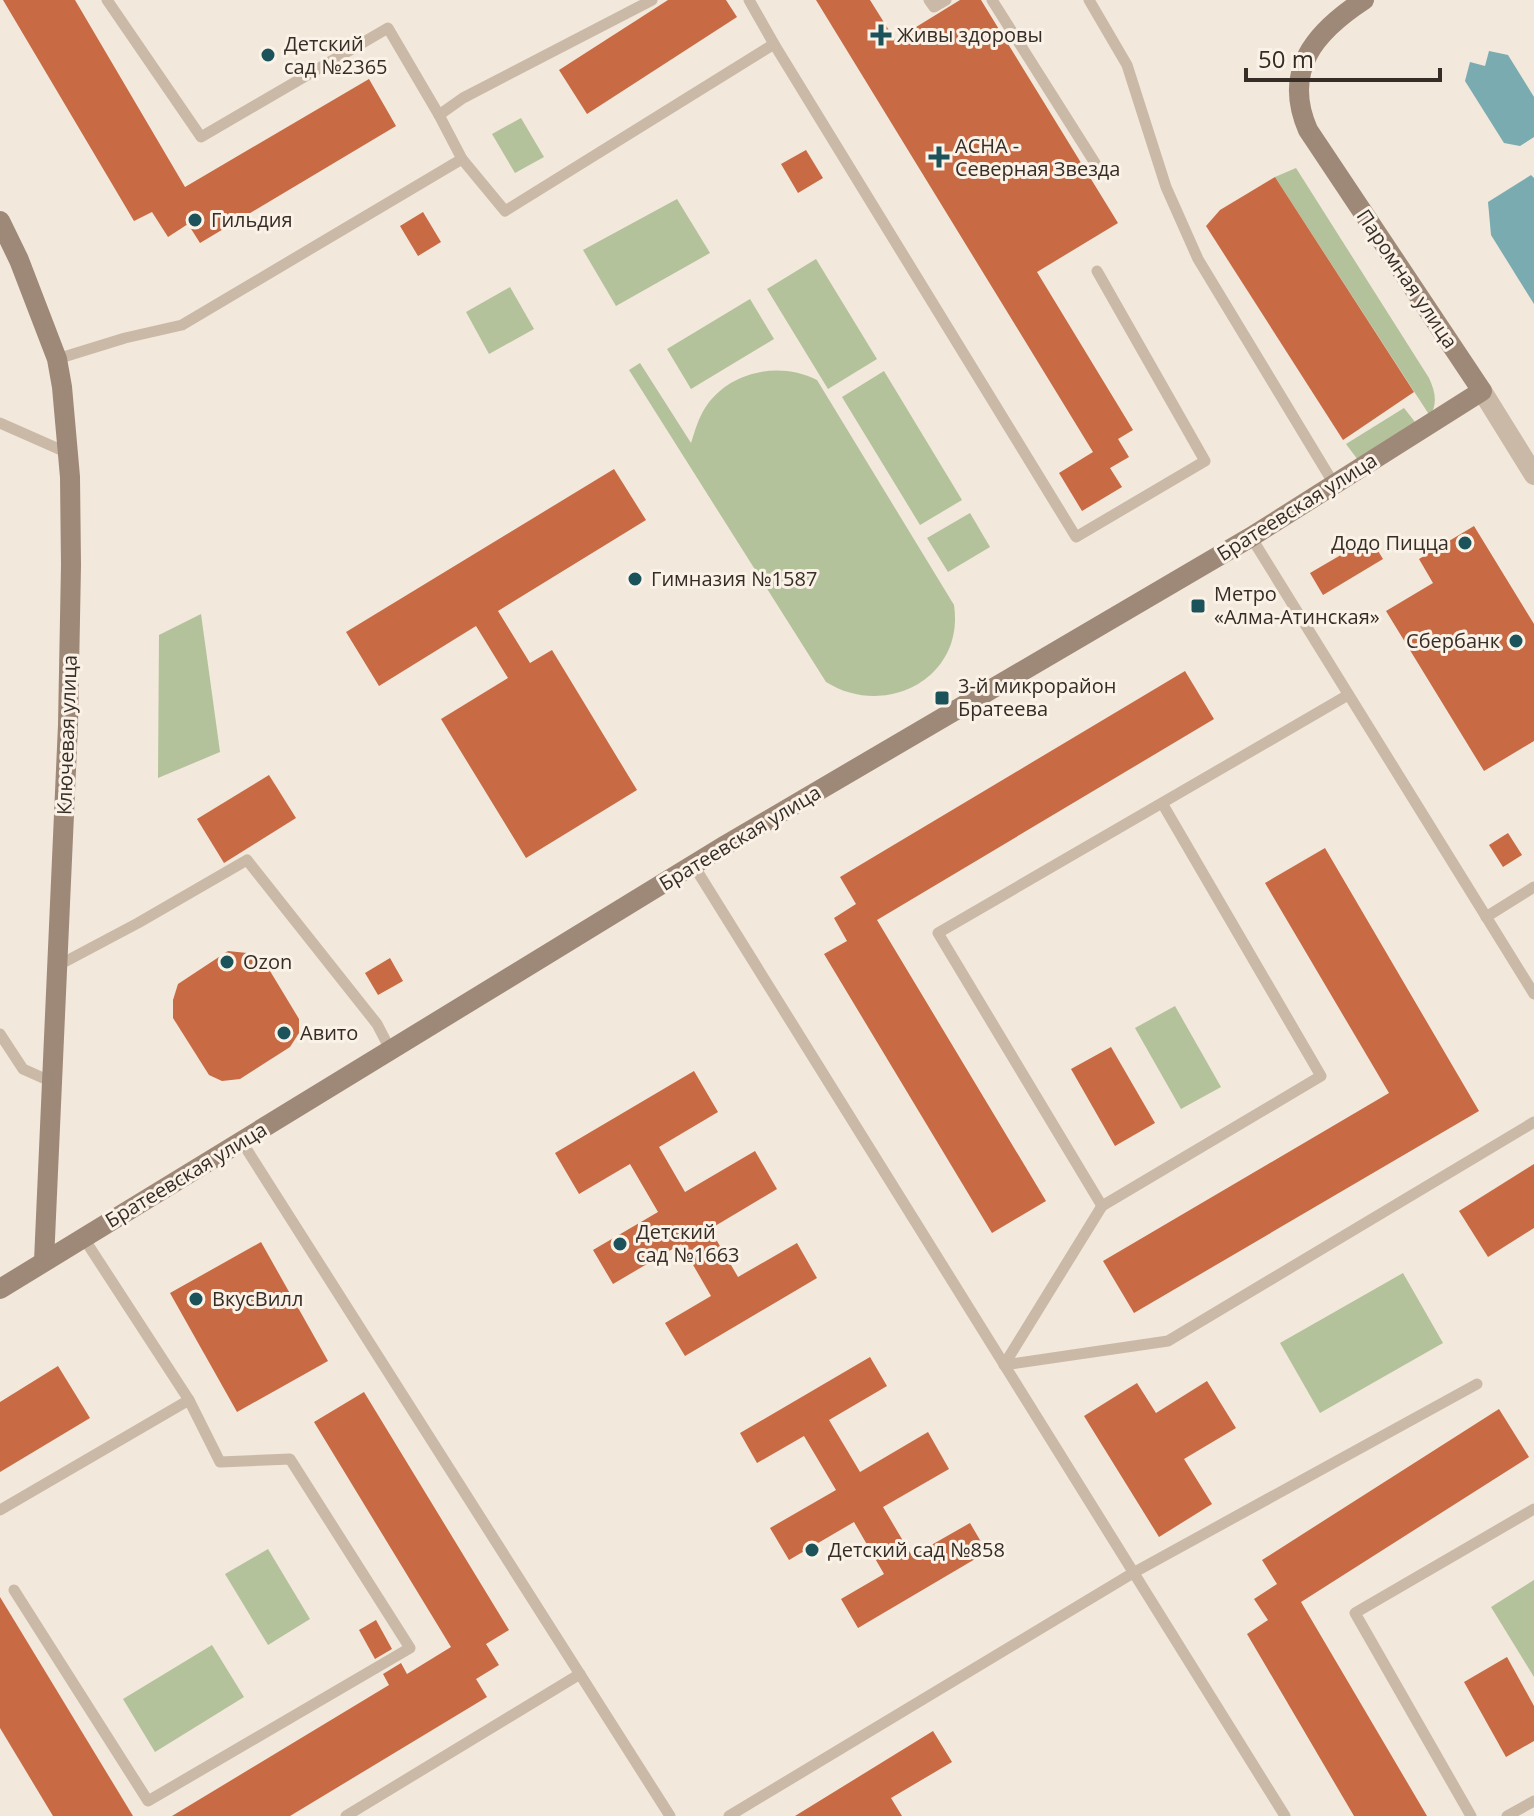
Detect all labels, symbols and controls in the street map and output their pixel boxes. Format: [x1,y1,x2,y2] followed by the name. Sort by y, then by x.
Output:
[897,21,1043,48] place label: Живы здоровы
[872,26,890,44] marker: Живы здоровы
[284,30,388,80] place label: Детский сад №2365
[1246,32,1440,82] scale bar
[1258,42,1314,75] text: 50 m
[259,46,277,64] marker: Детский сад №2365
[955,132,1120,182] place label: АСНА - Северная Звезда
[930,148,948,166] marker: АСНА - Северная Звезда
[1351,204,1464,354] street label: Паромная улица
[211,206,293,233] place label: Гильдия
[186,211,204,229] marker: Гильдия
[1212,446,1382,567] street label: Братеевская улица
[1331,529,1449,556] place label: Додо Пицца
[1456,534,1474,552] marker: Додо Пицца
[651,565,817,592] place label: Гимназия №1587
[626,570,644,588] marker: Гимназия №1587
[1214,580,1380,630] place label: Метро «Алма-Атинская»
[1189,597,1207,615] marker: Метро «Алма-Атинская»
[1406,627,1501,654] place label: Сбербанк
[1507,632,1525,650] marker: Сбербанк
[50,654,83,816] street label: Ключевая улица
[958,672,1117,722] place label: 3-й микрорайон Братеева
[933,689,951,707] marker: 3-й микрорайон Братеева
[654,779,826,897] street label: Братеевская улица
[243,948,292,975] place label: Ozon
[218,953,236,971] marker: Ozon
[300,1019,358,1046] place label: Авито
[275,1024,293,1042] marker: Авито
[100,1116,272,1234] street label: Братеевская улица
[636,1218,740,1268] place label: Детский сад №1663
[611,1235,629,1253] marker: Детский сад №1663
[212,1285,303,1312] place label: ВкусВилл
[187,1290,205,1308] marker: ВкусВилл
[828,1536,1005,1563] place label: Детский сад №858
[803,1541,821,1559] marker: Детский сад №858

